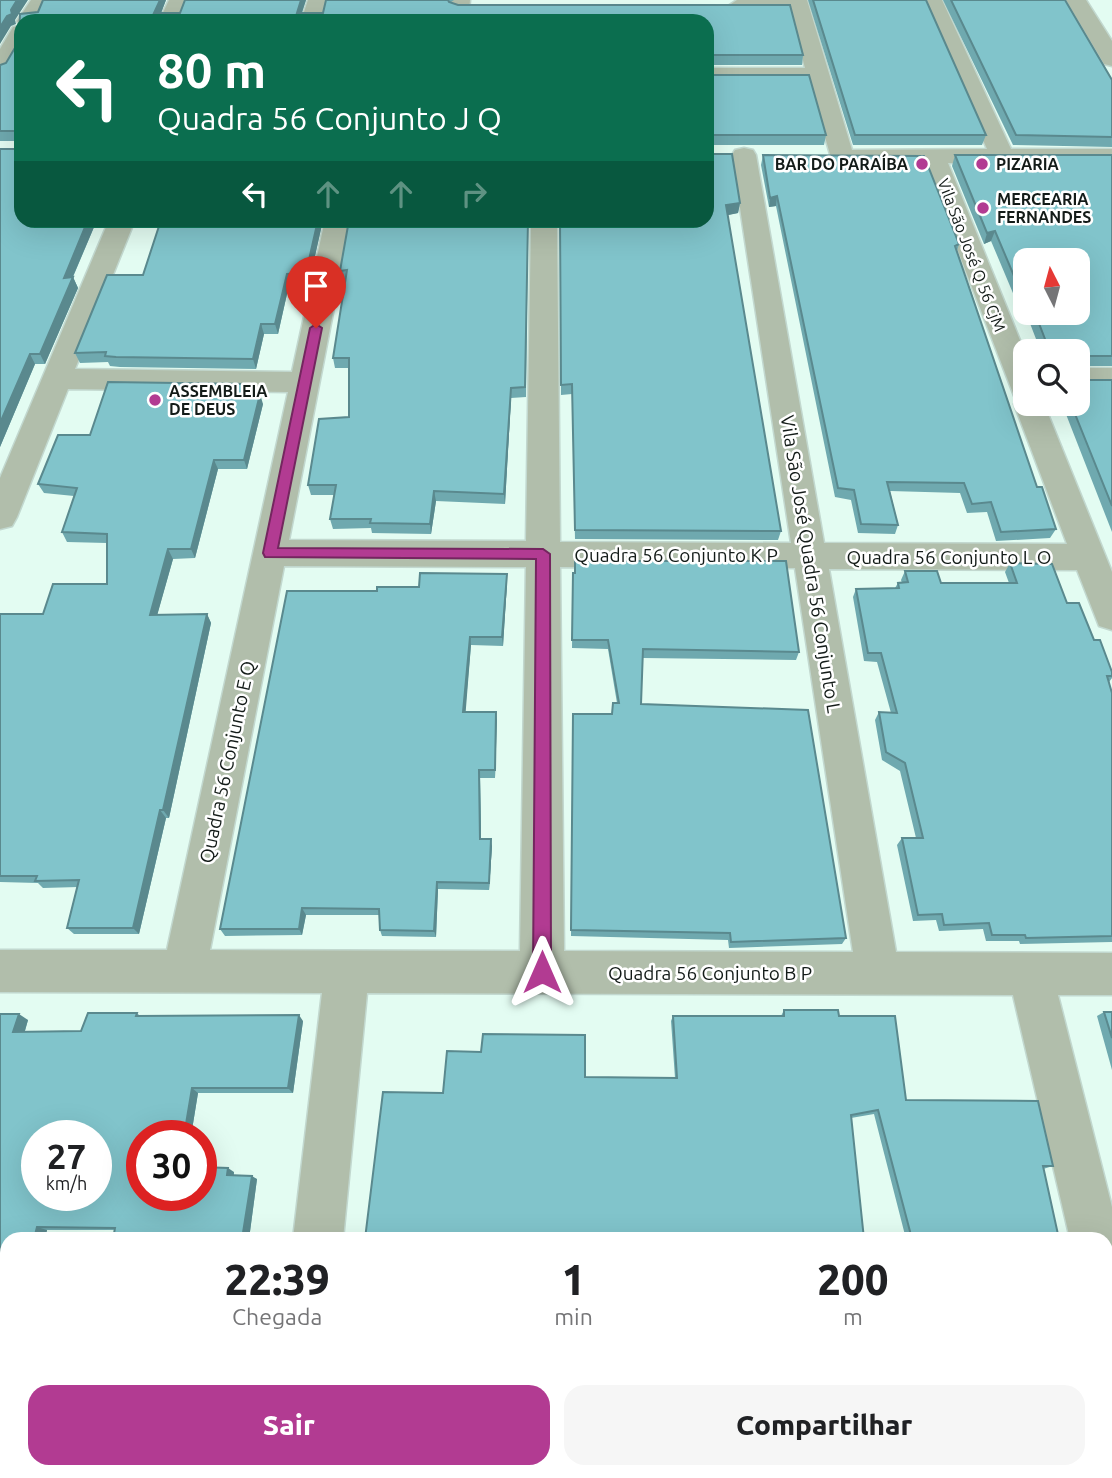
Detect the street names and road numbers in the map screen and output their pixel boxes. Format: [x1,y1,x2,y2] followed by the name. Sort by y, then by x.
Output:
[934,176,1010,334] street label: Vila São José Q 56 CjM
[777,414,845,715] street label: Vila São José Quadra 56 Conjunto L
[574,544,778,566] street label: Quadra 56 Conjunto K P
[846,546,1052,568] street label: Quadra 56 Conjunto L O
[195,659,259,865] street label: Quadra 56 Conjunto E Q
[608,962,812,984] street label: Quadra 56 Conjunto B P

